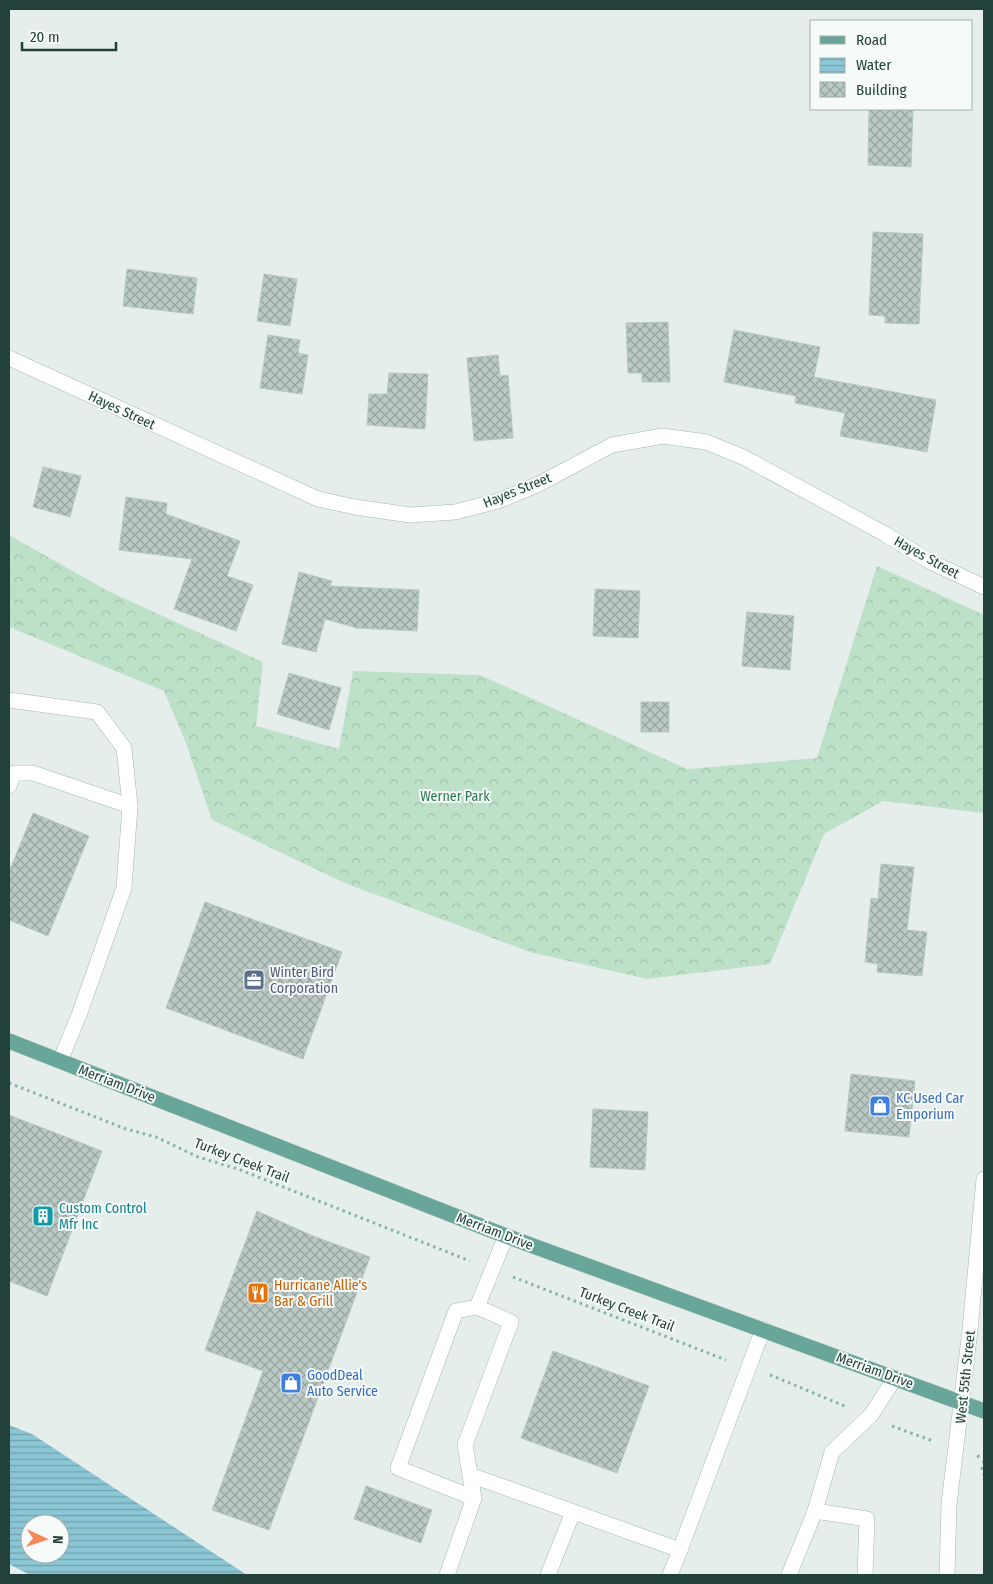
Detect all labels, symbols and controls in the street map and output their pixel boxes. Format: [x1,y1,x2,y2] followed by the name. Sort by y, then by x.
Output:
[22,20,116,52] scale bar
[810,20,973,110] legend
[30,28,60,46] text: 20 m
[856,31,887,49] text: Road
[856,56,892,74] text: Water
[856,81,907,99] text: Building
[86,388,158,434] street label: Hayes Street
[481,469,554,512] street label: Hayes Street
[891,533,963,583] street label: Hayes Street
[420,788,490,805] park label: Werner Park
[270,964,338,997] place label: Winter Bird Corporation
[242,968,266,992] office icon: Winter Bird Corporation
[76,1061,158,1106] street label: Merriam Drive
[896,1090,964,1123] place label: KC Used Car Emporium
[868,1094,892,1118] shop icon: KC Used Car Emporium
[192,1135,292,1187] street label: Turkey Creek Trail
[59,1200,147,1233] place label: Custom Control Mfr Inc
[31,1204,55,1228] building icon: Custom Control Mfr Inc
[454,1209,536,1254] street label: Merriam Drive
[274,1277,367,1310] place label: Hurricane Allie's Bar & Grill
[246,1281,270,1305] restaurant icon: Hurricane Allie's Bar & Grill
[577,1284,677,1336] street label: Turkey Creek Trail
[952,1329,979,1424] street label: West 55th Street
[834,1349,916,1392] street label: Merriam Drive
[307,1367,378,1400] place label: GoodDeal Auto Service
[279,1371,303,1395] shop icon: GoodDeal Auto Service
[20,1514,70,1564] north arrow
[49,1535,66,1544] text: N

